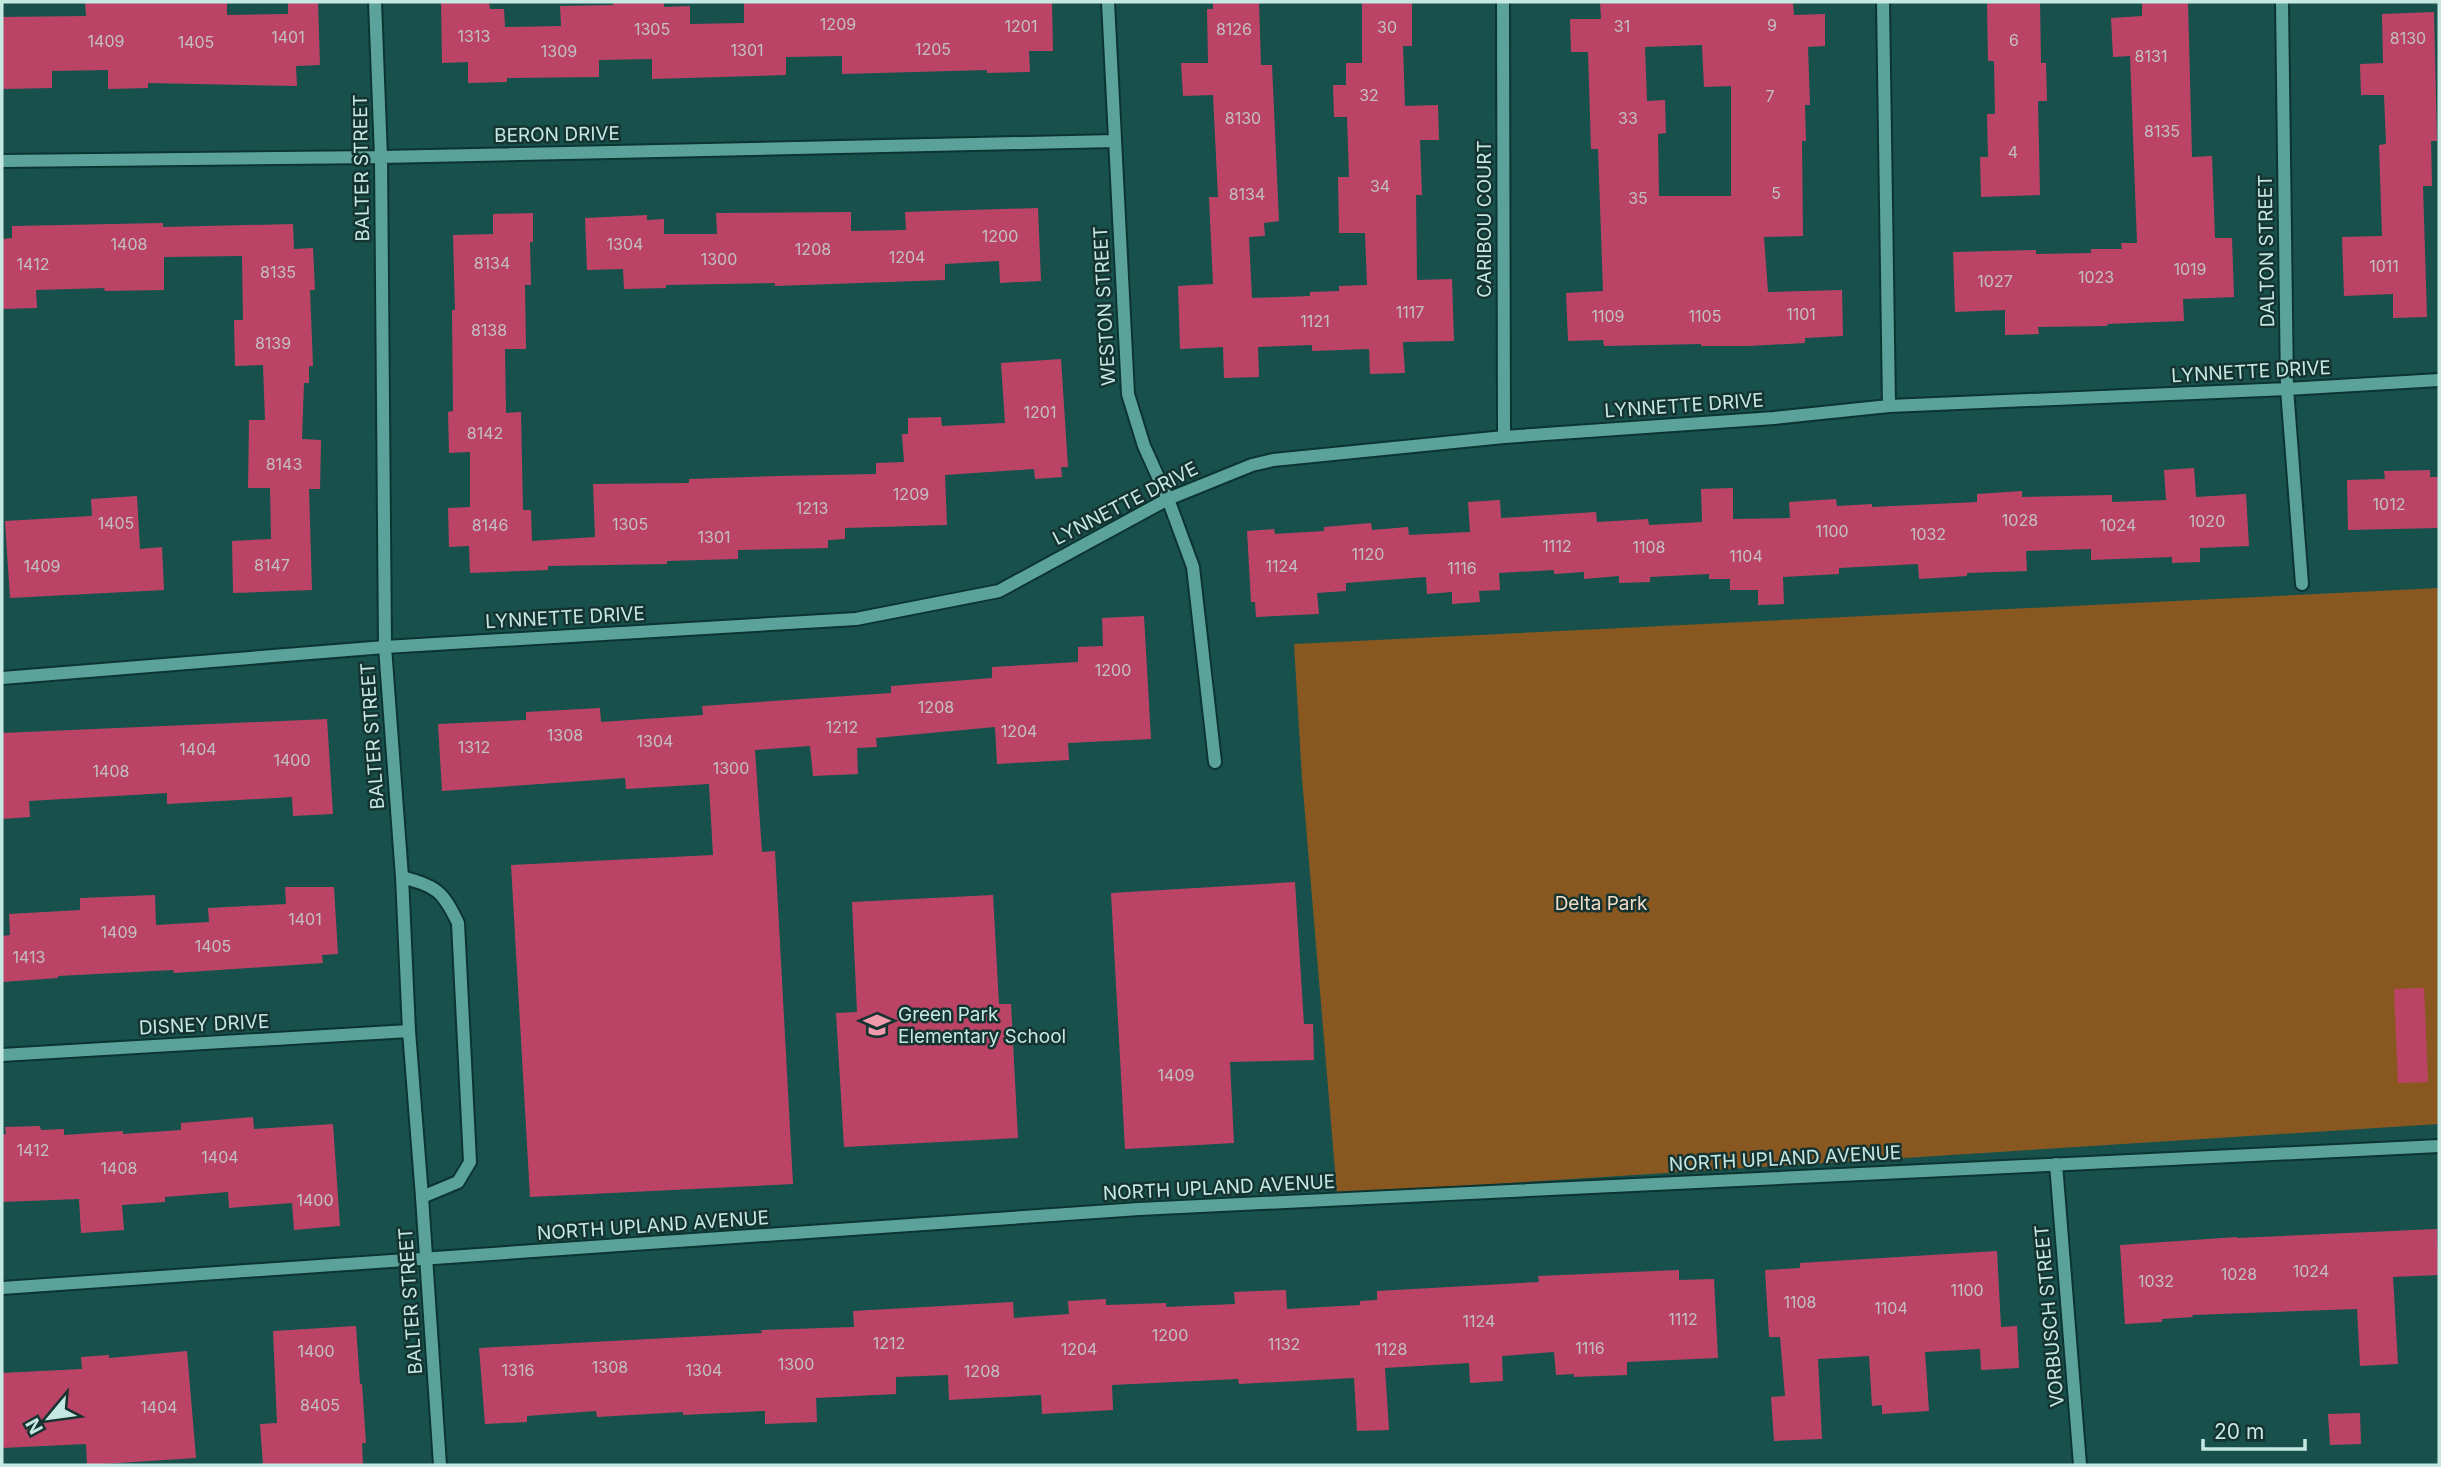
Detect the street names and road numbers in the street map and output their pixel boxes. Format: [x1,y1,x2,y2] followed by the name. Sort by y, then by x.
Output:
[349,94,374,242] street label: BALTER STREET
[494,122,620,147] street label: BERON DRIVE
[1473,140,1496,298] street label: CARIBOU COURT
[2254,174,2279,328] street label: DALTON STREET
[1089,225,1120,386] street label: WESTON STREET
[2171,356,2331,387] street label: LYNNETTE DRIVE
[1603,388,1765,423] street label: LYNNETTE DRIVE
[1049,457,1202,550] street label: LYNNETTE DRIVE
[485,602,645,633] street label: LYNNETTE DRIVE
[356,662,389,810] street label: BALTER STREET
[138,1010,270,1039] street label: DISNEY DRIVE
[1668,1141,1902,1176] street label: NORTH UPLAND AVENUE
[1102,1170,1336,1205] street label: NORTH UPLAND AVENUE
[536,1206,770,1245] street label: NORTH UPLAND AVENUE
[2030,1224,2069,1408] street label: VORBUSCH STREET
[394,1227,427,1375] street label: BALTER STREET

